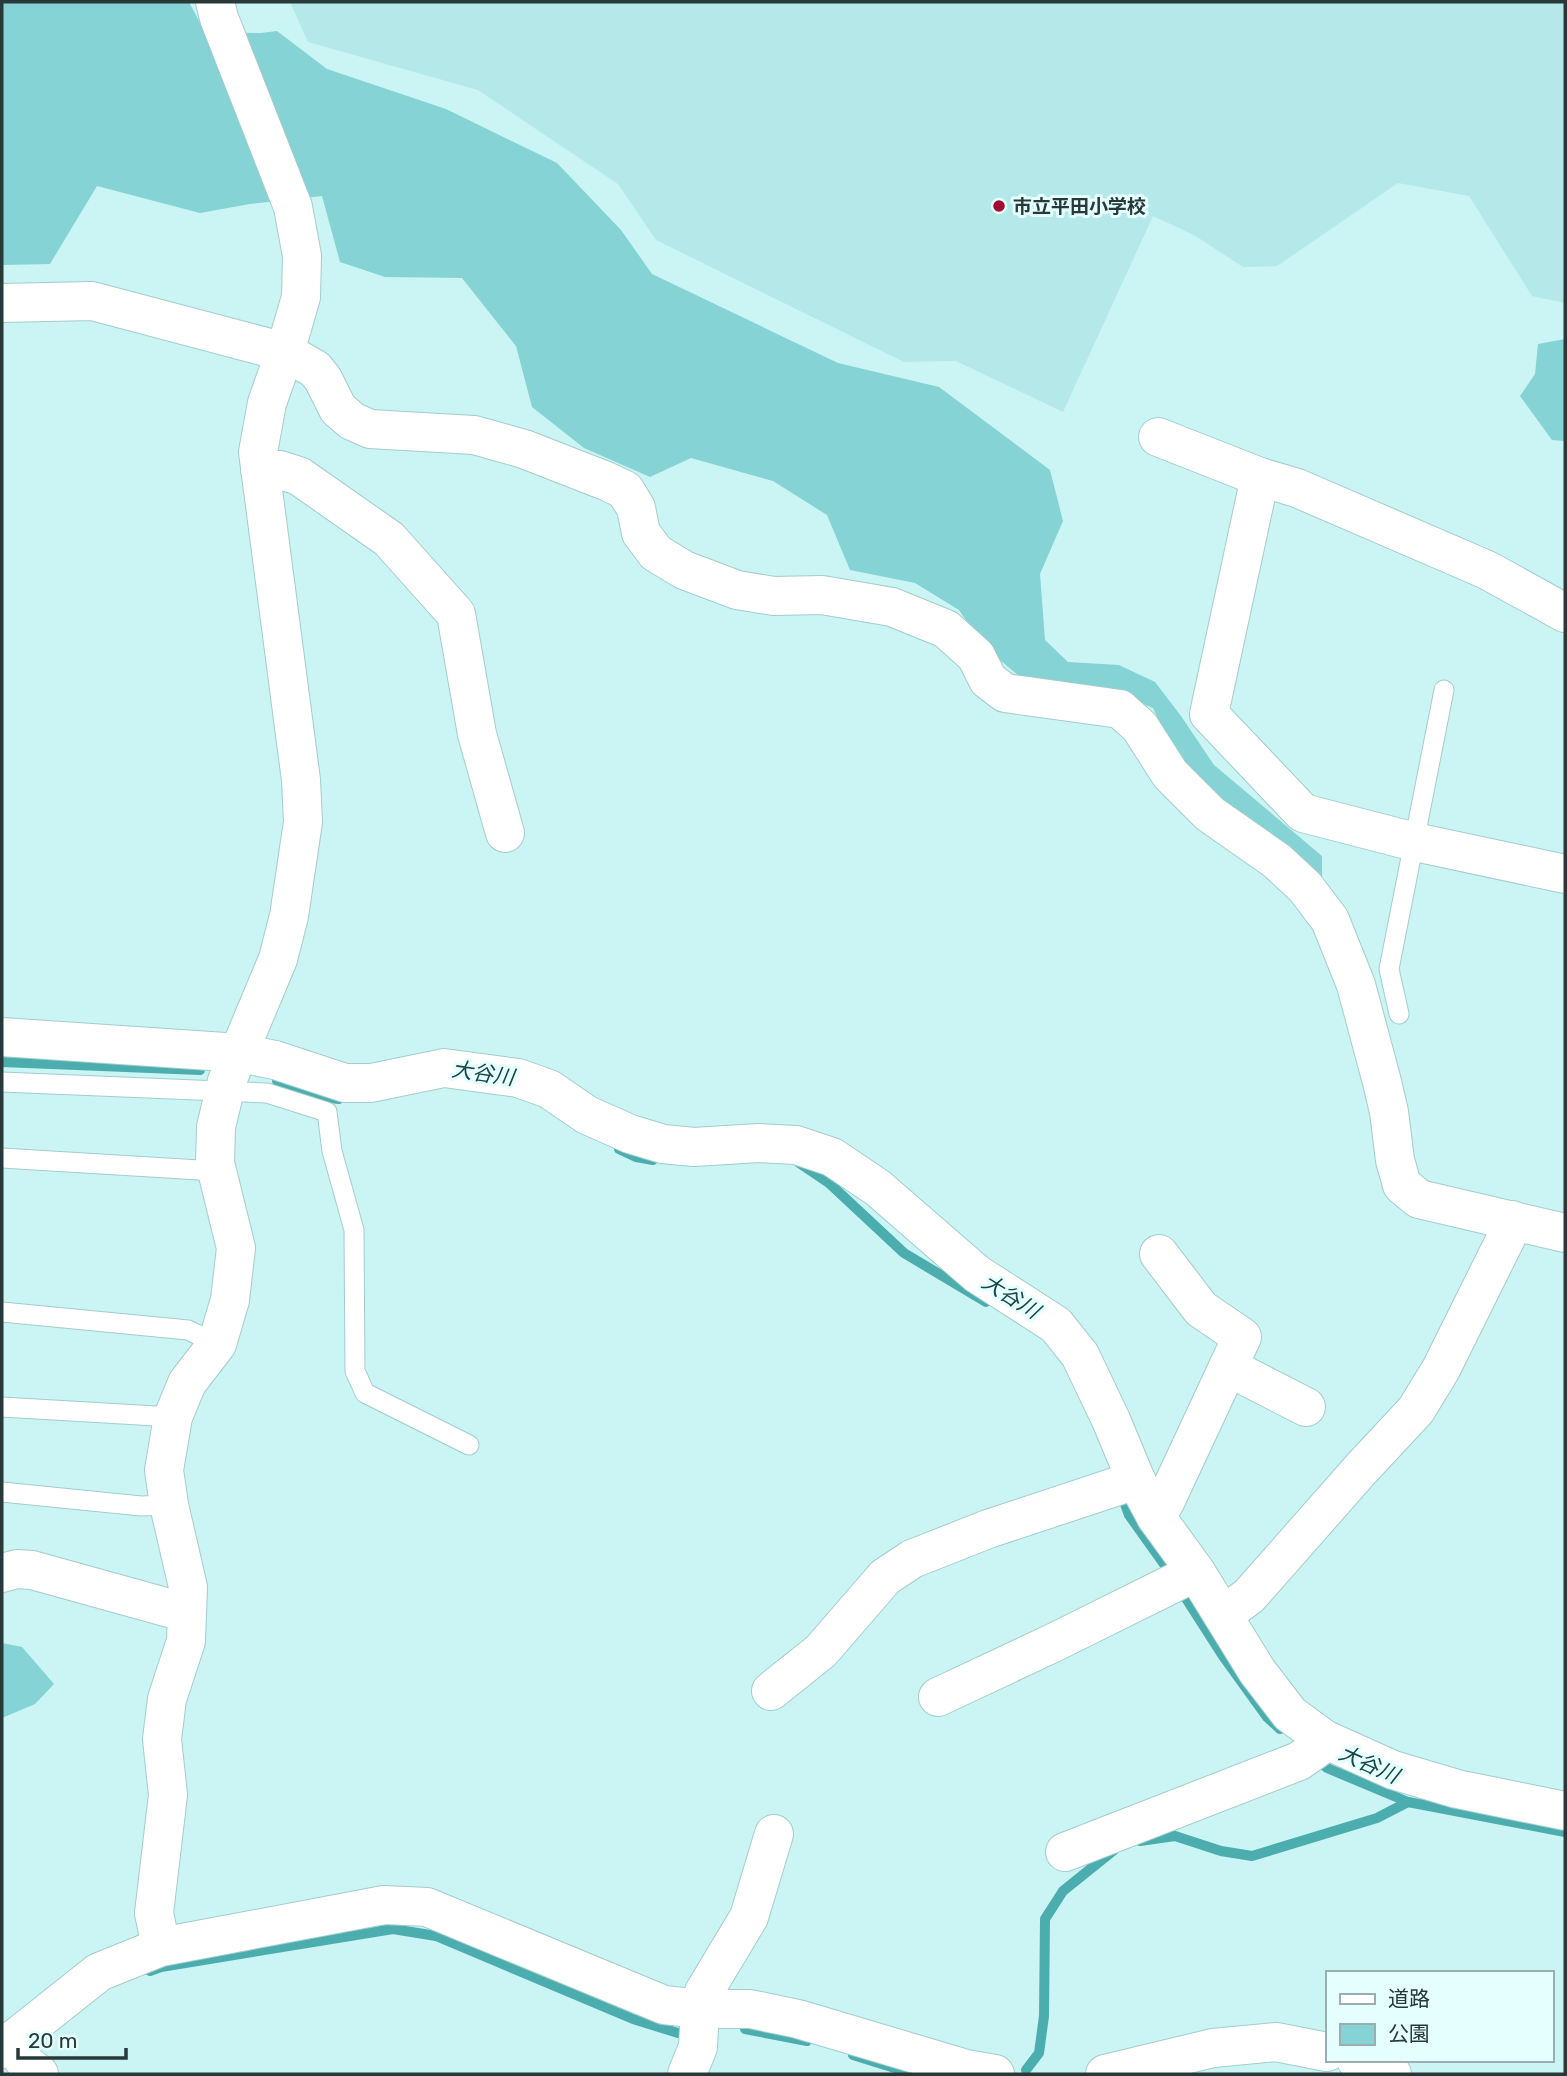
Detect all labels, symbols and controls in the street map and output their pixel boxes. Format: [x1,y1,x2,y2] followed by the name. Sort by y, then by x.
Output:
[1013,195,1146,218] place label: 市立平田小学校
[991,198,1007,214] marker: 市立平田小学校
[450,1056,518,1090] water label: 大谷川
[978,1269,1046,1324] water label: 大谷川
[1335,1740,1405,1789] water label: 大谷川
[1326,1971,1553,2062] legend
[1388,1986,1430,2011] text: 道路
[18,2016,126,2060] scale bar
[1388,2021,1430,2046] text: 公園
[28,2028,77,2053] text: 20 m

